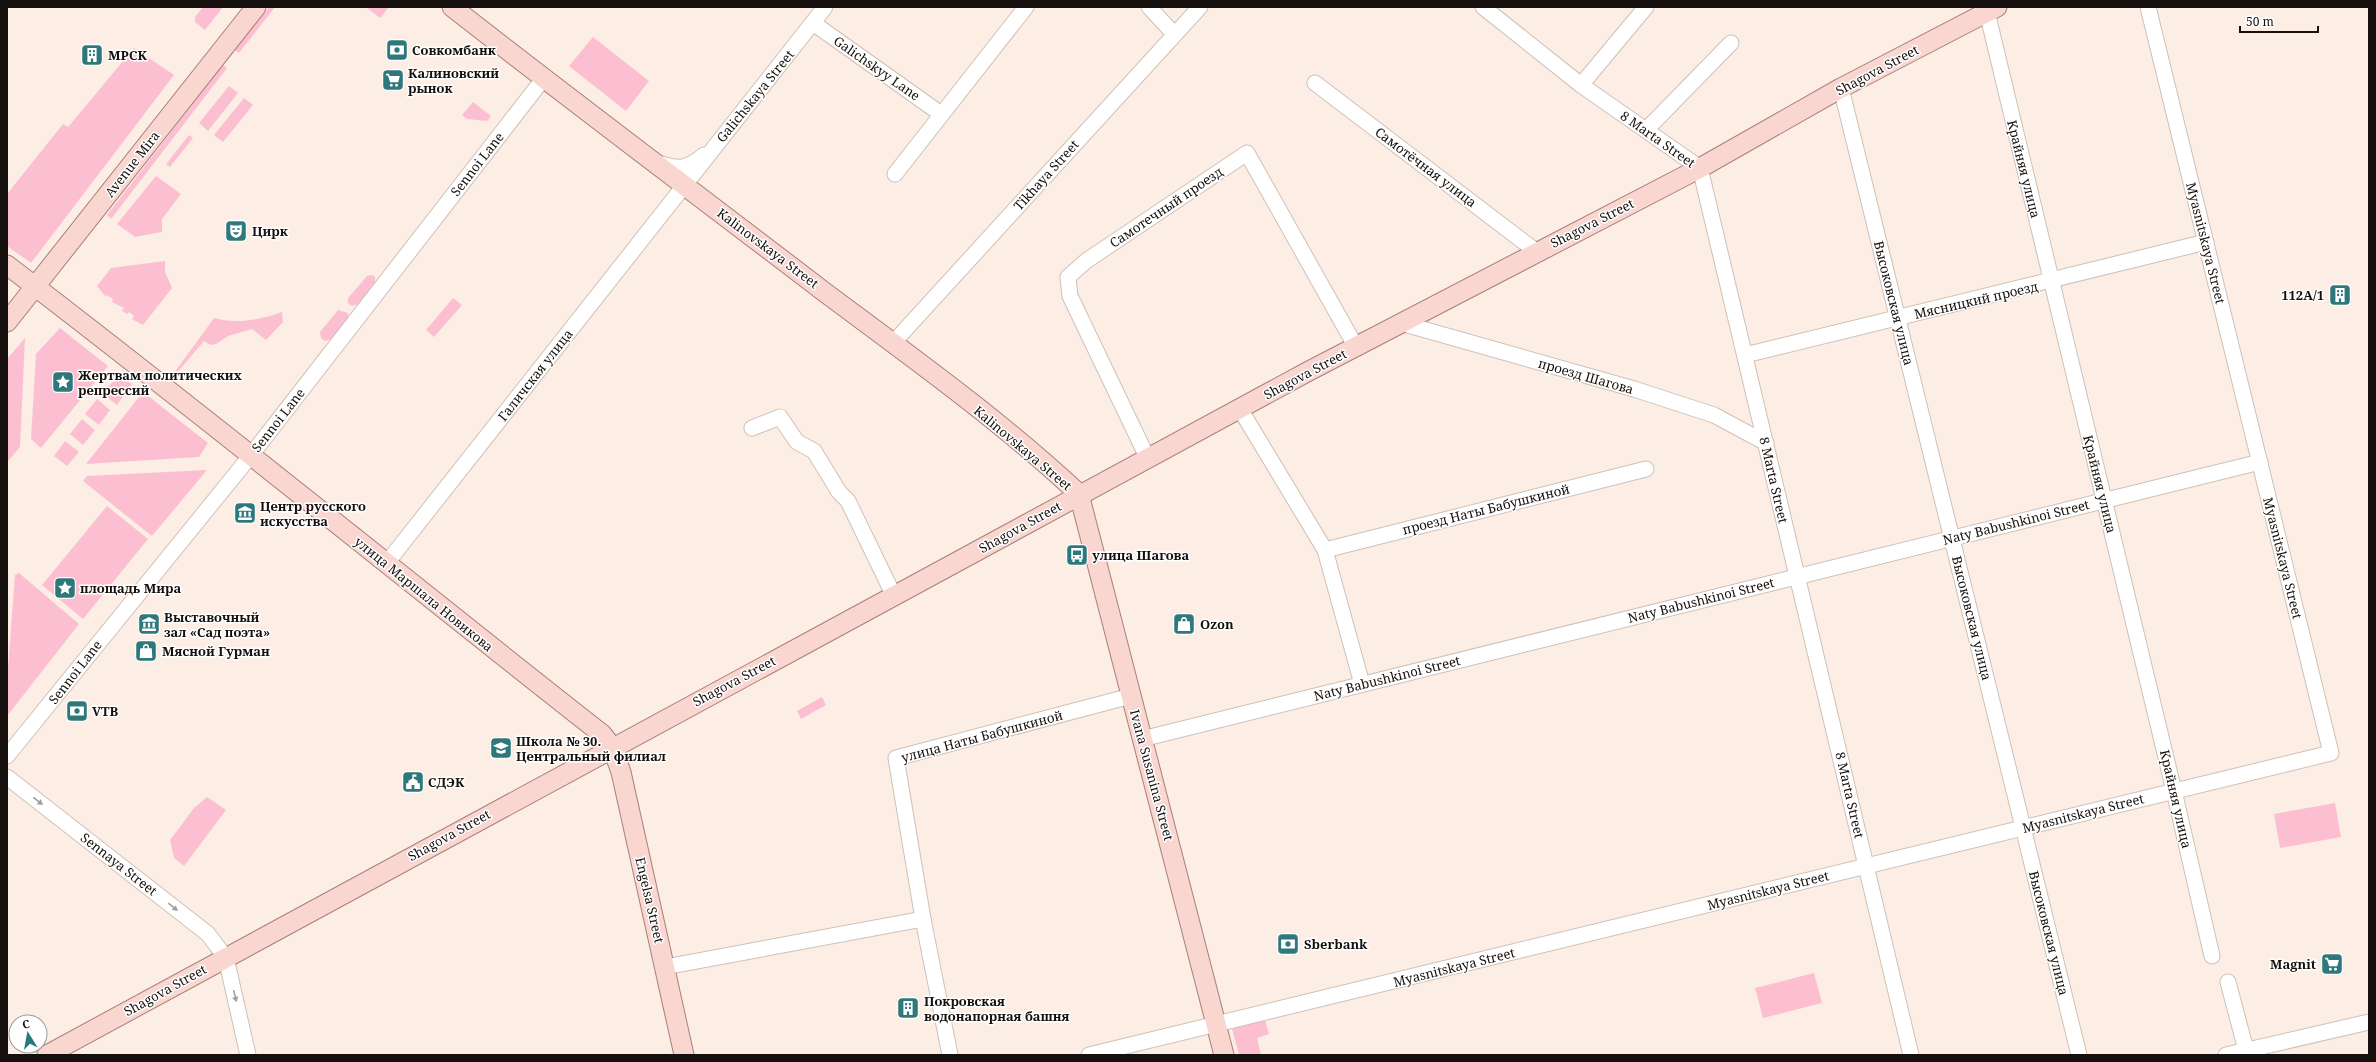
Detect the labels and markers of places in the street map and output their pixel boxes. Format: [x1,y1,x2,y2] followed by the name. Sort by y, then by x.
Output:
[384,37,410,63] bank icon: Совкомбанк
[412,41,497,59] place label: Совкомбанк
[79,42,105,68] building icon: МРСК
[108,46,147,64] place label: МРСК
[408,64,499,97] place label: Калиновский рынок
[380,67,406,93] supermarket icon: Калиновский рынок
[223,218,249,244] theatre icon: Цирк
[252,222,289,240] place label: Цирк
[2327,282,2353,308] building icon: 112А/1
[2281,286,2324,304] place label: 112А/1
[78,366,243,399] place label: Жертвам политических репрессий
[50,369,76,395] place icon: Жертвам политических репрессий
[260,497,366,530] place label: Центр русского искусства
[232,500,258,526] museum icon: Центр русского искусства
[1064,542,1090,568] bus stop icon: улица Шагова
[1092,546,1189,564] place label: улица Шагова
[52,575,78,601] place icon: площадь Мира
[80,579,181,597] place label: площадь Мира
[164,608,270,641] place label: Выставочный зал «Сад поэта»
[136,611,162,637] museum icon: Выставочный зал «Сад поэта»
[1171,611,1197,637] shop icon: Ozon
[1200,615,1234,633] place label: Ozon
[133,638,159,664] shop icon: Мясной Гурман
[162,642,270,660] place label: Мясной Гурман
[64,698,90,724] bank icon: VTB
[92,702,119,720] place label: VTB
[516,732,666,765] place label: Школа № 30. Центральный филиал
[488,735,514,761] school or university icon: Школа № 30. Центральный филиал
[400,769,426,795] public building icon: СДЭК
[428,773,465,791] place label: СДЭК
[1275,931,1301,957] bank icon: Sberbank
[1304,935,1368,953] place label: Sberbank
[2319,951,2345,977] supermarket icon: Magnit
[2270,955,2316,973] place label: Magnit
[924,992,1070,1025] place label: Покровская водонапорная башня
[895,995,921,1021] building icon: Покровская водонапорная башня

